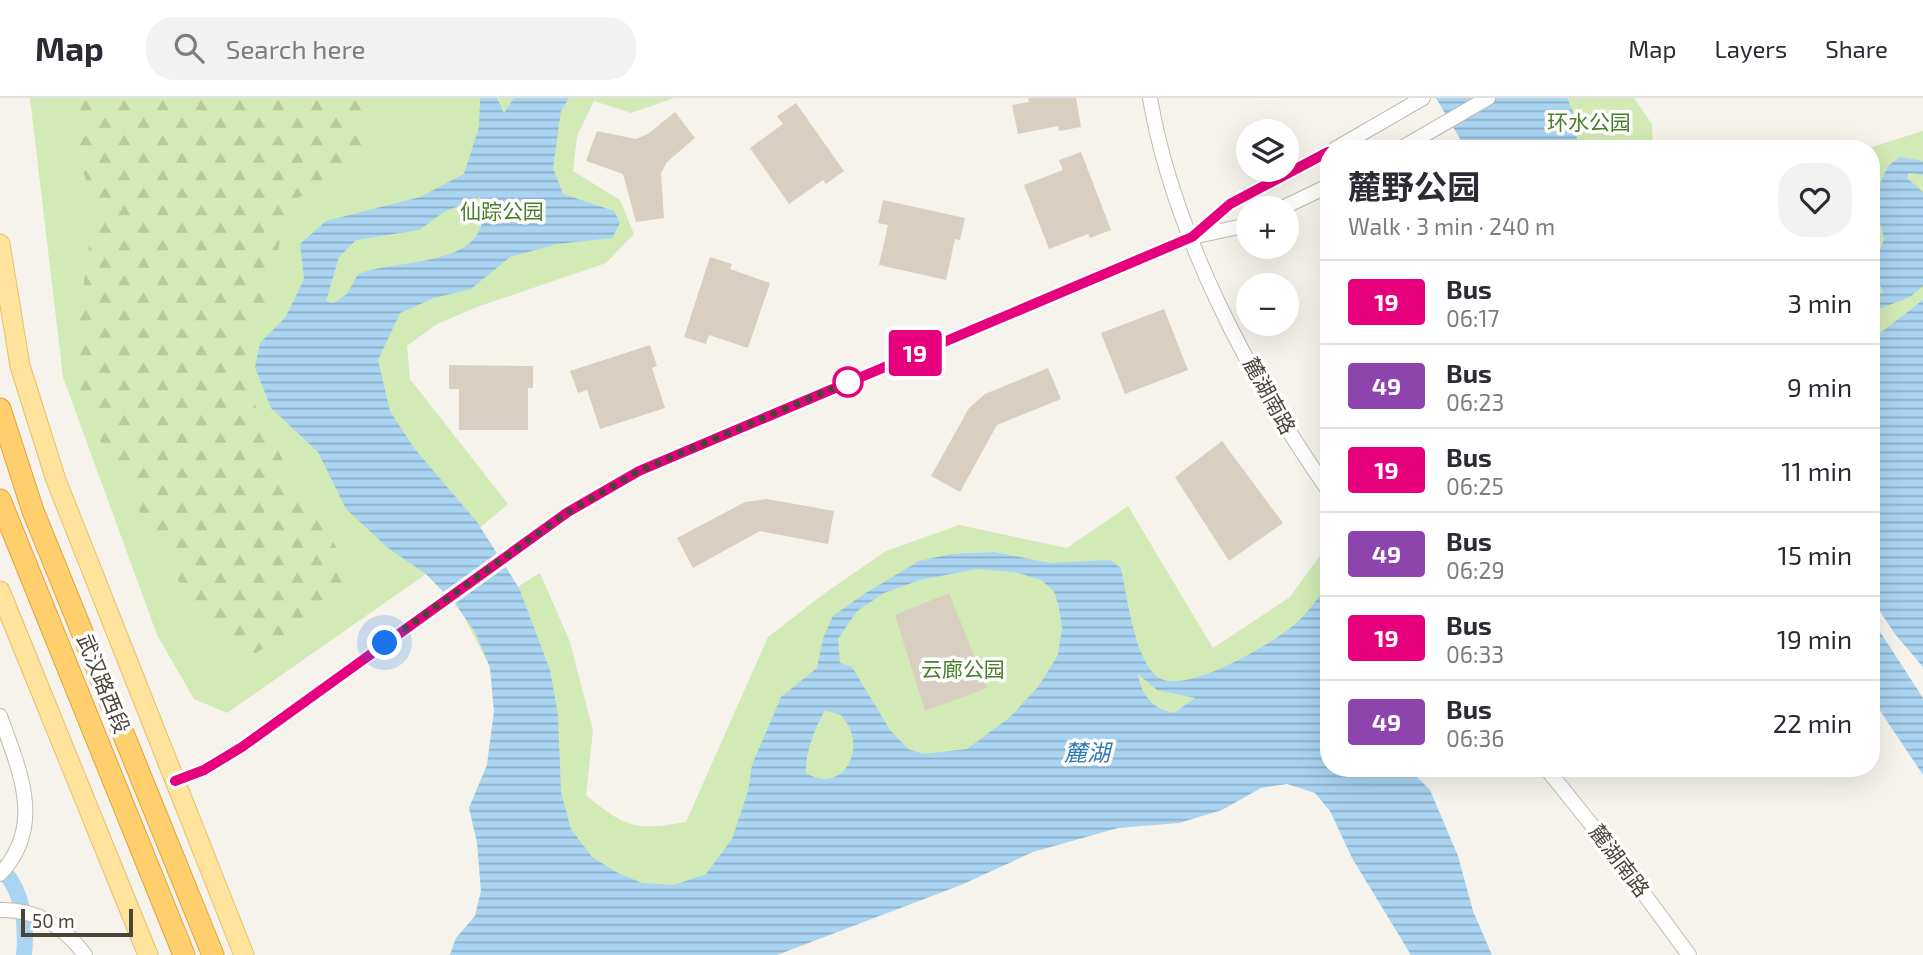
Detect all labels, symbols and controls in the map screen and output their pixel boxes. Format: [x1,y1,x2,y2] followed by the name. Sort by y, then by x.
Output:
[146,17,636,80] search box
[35,28,104,68] text: Map
[170,29,208,67] icon: search
[226,33,365,64] text: Search here
[1628,34,1676,63] text: Map
[1714,34,1787,63] text: Layers
[1825,34,1888,63] text: Share
[1547,109,1631,134] park label: 环水公园
[1236,119,1299,336] map controls
[1236,119,1299,182] button: layers
[1778,163,1852,237] button: heart
[1348,166,1480,206] text: 麓野公园
[1236,196,1299,259] button: +
[460,198,544,223] park label: 仙踪公园
[1348,212,1555,240] text: Walk · 3 min · 240 m
[1236,273,1299,336] button: −
[1446,273,1492,304] text: Bus
[1374,287,1399,316] text: 19
[1787,287,1852,318] text: 3 min
[1446,304,1499,332] text: 06:17
[884,330,946,376] line badge: 19
[903,338,927,367] text: 19
[1239,352,1302,438] street label: 麓湖南路
[1446,357,1492,388] text: Bus
[833,367,863,397] unlabelled marker
[1372,371,1401,400] text: 49
[1787,371,1852,402] text: 9 min
[1446,388,1504,416] text: 06:23
[1446,441,1492,472] text: Bus
[1374,455,1399,484] text: 19
[1781,455,1852,486] text: 11 min
[1446,472,1504,500] text: 06:25
[1446,525,1492,556] text: Bus
[1372,539,1401,568] text: 49
[1778,539,1852,570] text: 15 min
[1446,556,1505,584] text: 06:29
[1446,609,1492,640] text: Bus
[1374,623,1399,652] text: 19
[1777,623,1852,654] text: 19 min
[367,625,402,660] your location
[73,630,136,737] street label: 武汉路西段
[1446,640,1504,668] text: 06:33
[921,656,1005,681] park label: 云廊公园
[1446,693,1492,724] text: Bus
[1372,707,1401,736] text: 49
[1773,707,1852,738] text: 22 min
[1446,724,1504,752] text: 06:36
[1064,738,1113,766] water label: 麓湖
[1585,819,1655,901] street label: 麓湖南路
[21,906,133,938] scale bar
[32,909,75,932] text: 50 m

